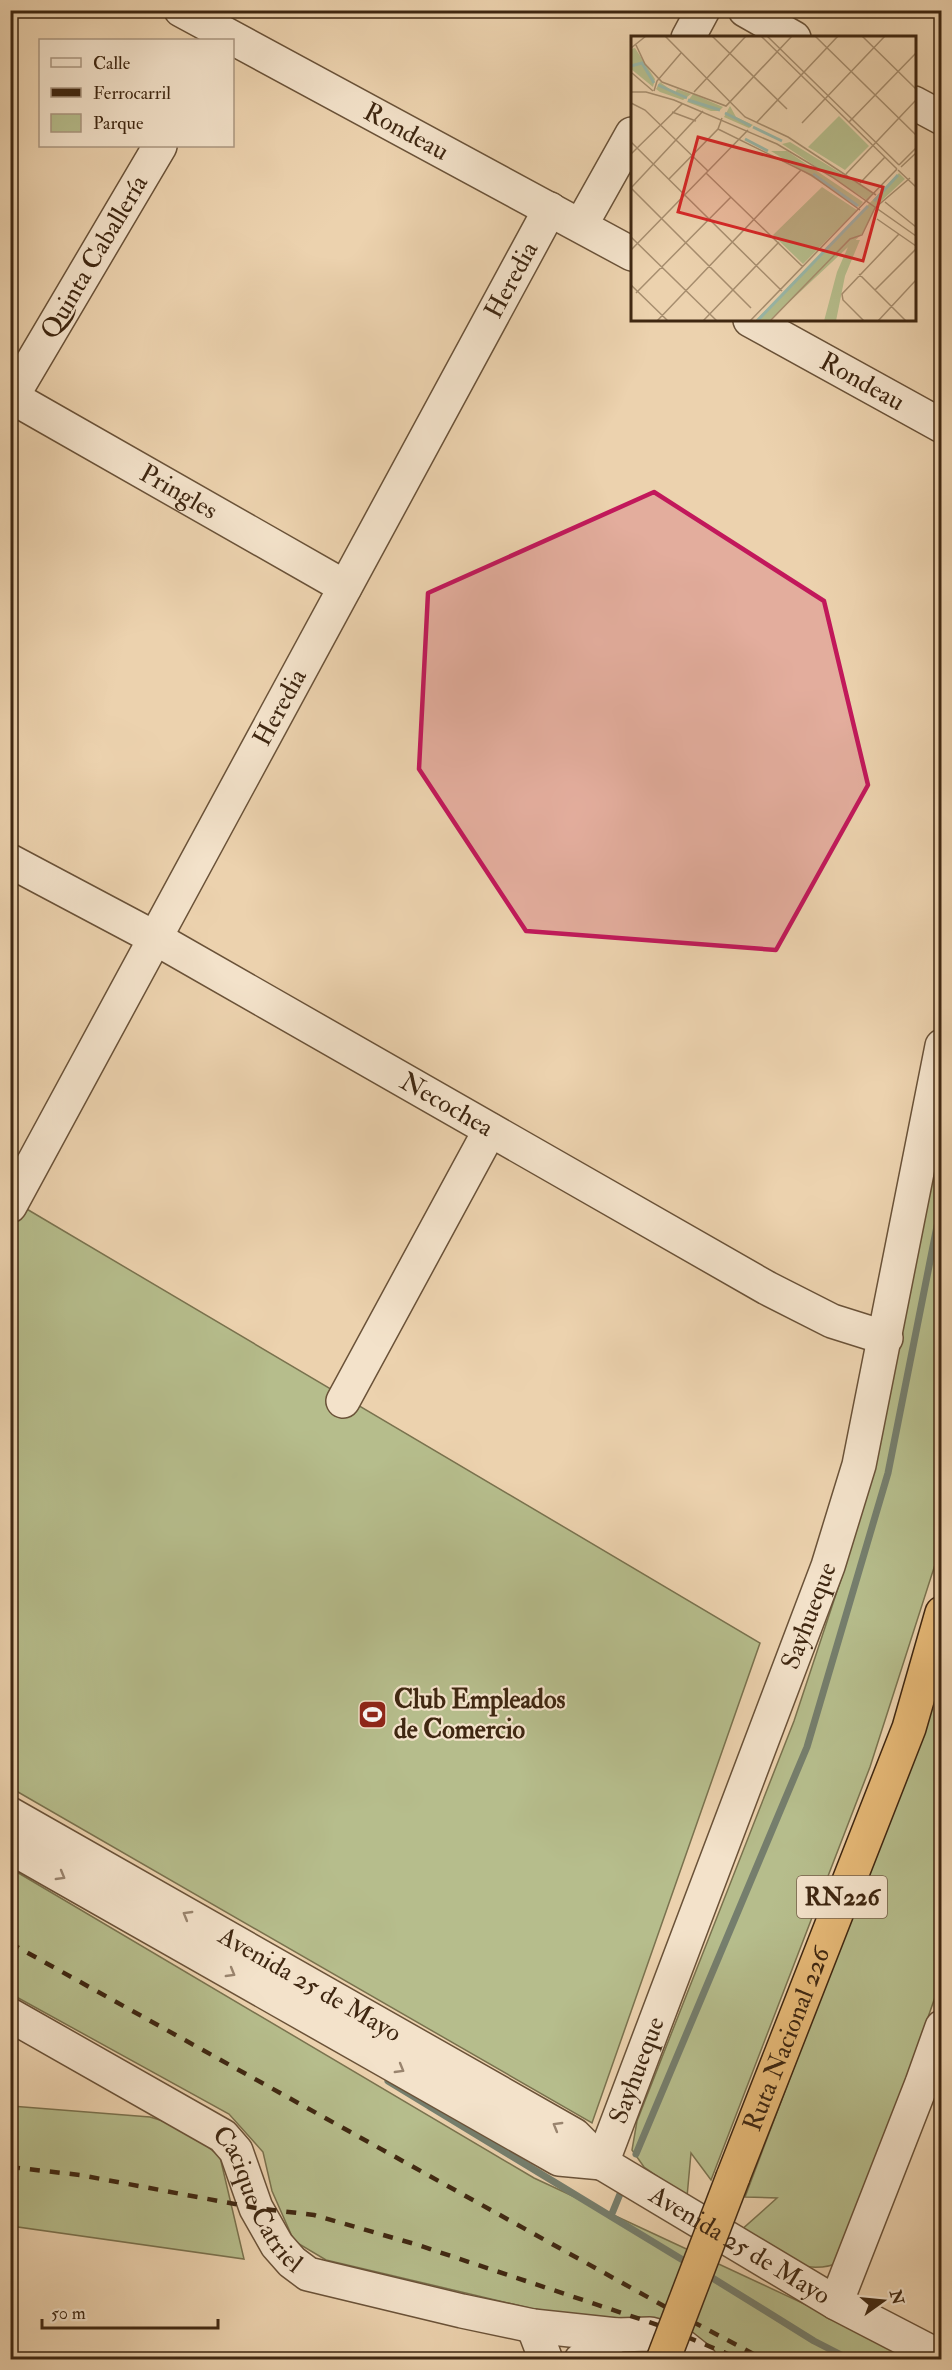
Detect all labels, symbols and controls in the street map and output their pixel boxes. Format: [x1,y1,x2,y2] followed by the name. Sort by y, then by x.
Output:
[631,36,916,321] inset map
[39,39,234,147] legend
[93,52,131,75] text: Calle
[93,82,171,105] text: Ferrocarril
[358,96,454,168] street label: Rondeau
[93,112,144,135] text: Parque
[34,169,155,345] street label: Quinta Caballería
[478,236,545,324] street label: Heredia
[814,346,910,418] street label: Rondeau
[134,457,223,527] street label: Pringles
[246,663,314,751] street label: Heredia
[394,1065,499,1144] street label: Necochea
[774,1558,844,1674] street label: Sayhueque
[394,1684,565,1746] place label: Club Empleados de Comercio
[357,1699,389,1731] sports icon: Club Empleados de Comercio
[55,1869,65,1880] one-way arrow
[797,1876,887,1918] road number: RN226
[183,1910,194,1922] one-way arrow
[212,1919,407,2049] street label: Avenida 25 de Mayo
[736,1941,838,2136] street label: Ruta Nacional 226
[225,1965,235,1977] one-way arrow
[602,2012,672,2128] street label: Sayhueque
[394,2062,404,2073] one-way arrow
[206,2119,309,2280] street label: Cacique Catriel
[553,2122,563,2133] one-way arrow
[642,2178,836,2312] street label: Avenida 25 de Mayo
[853,2271,913,2331] north arrow
[885,2287,908,2308] text: N
[42,2292,218,2330] scale bar
[51,2302,86,2325] text: 50 m

